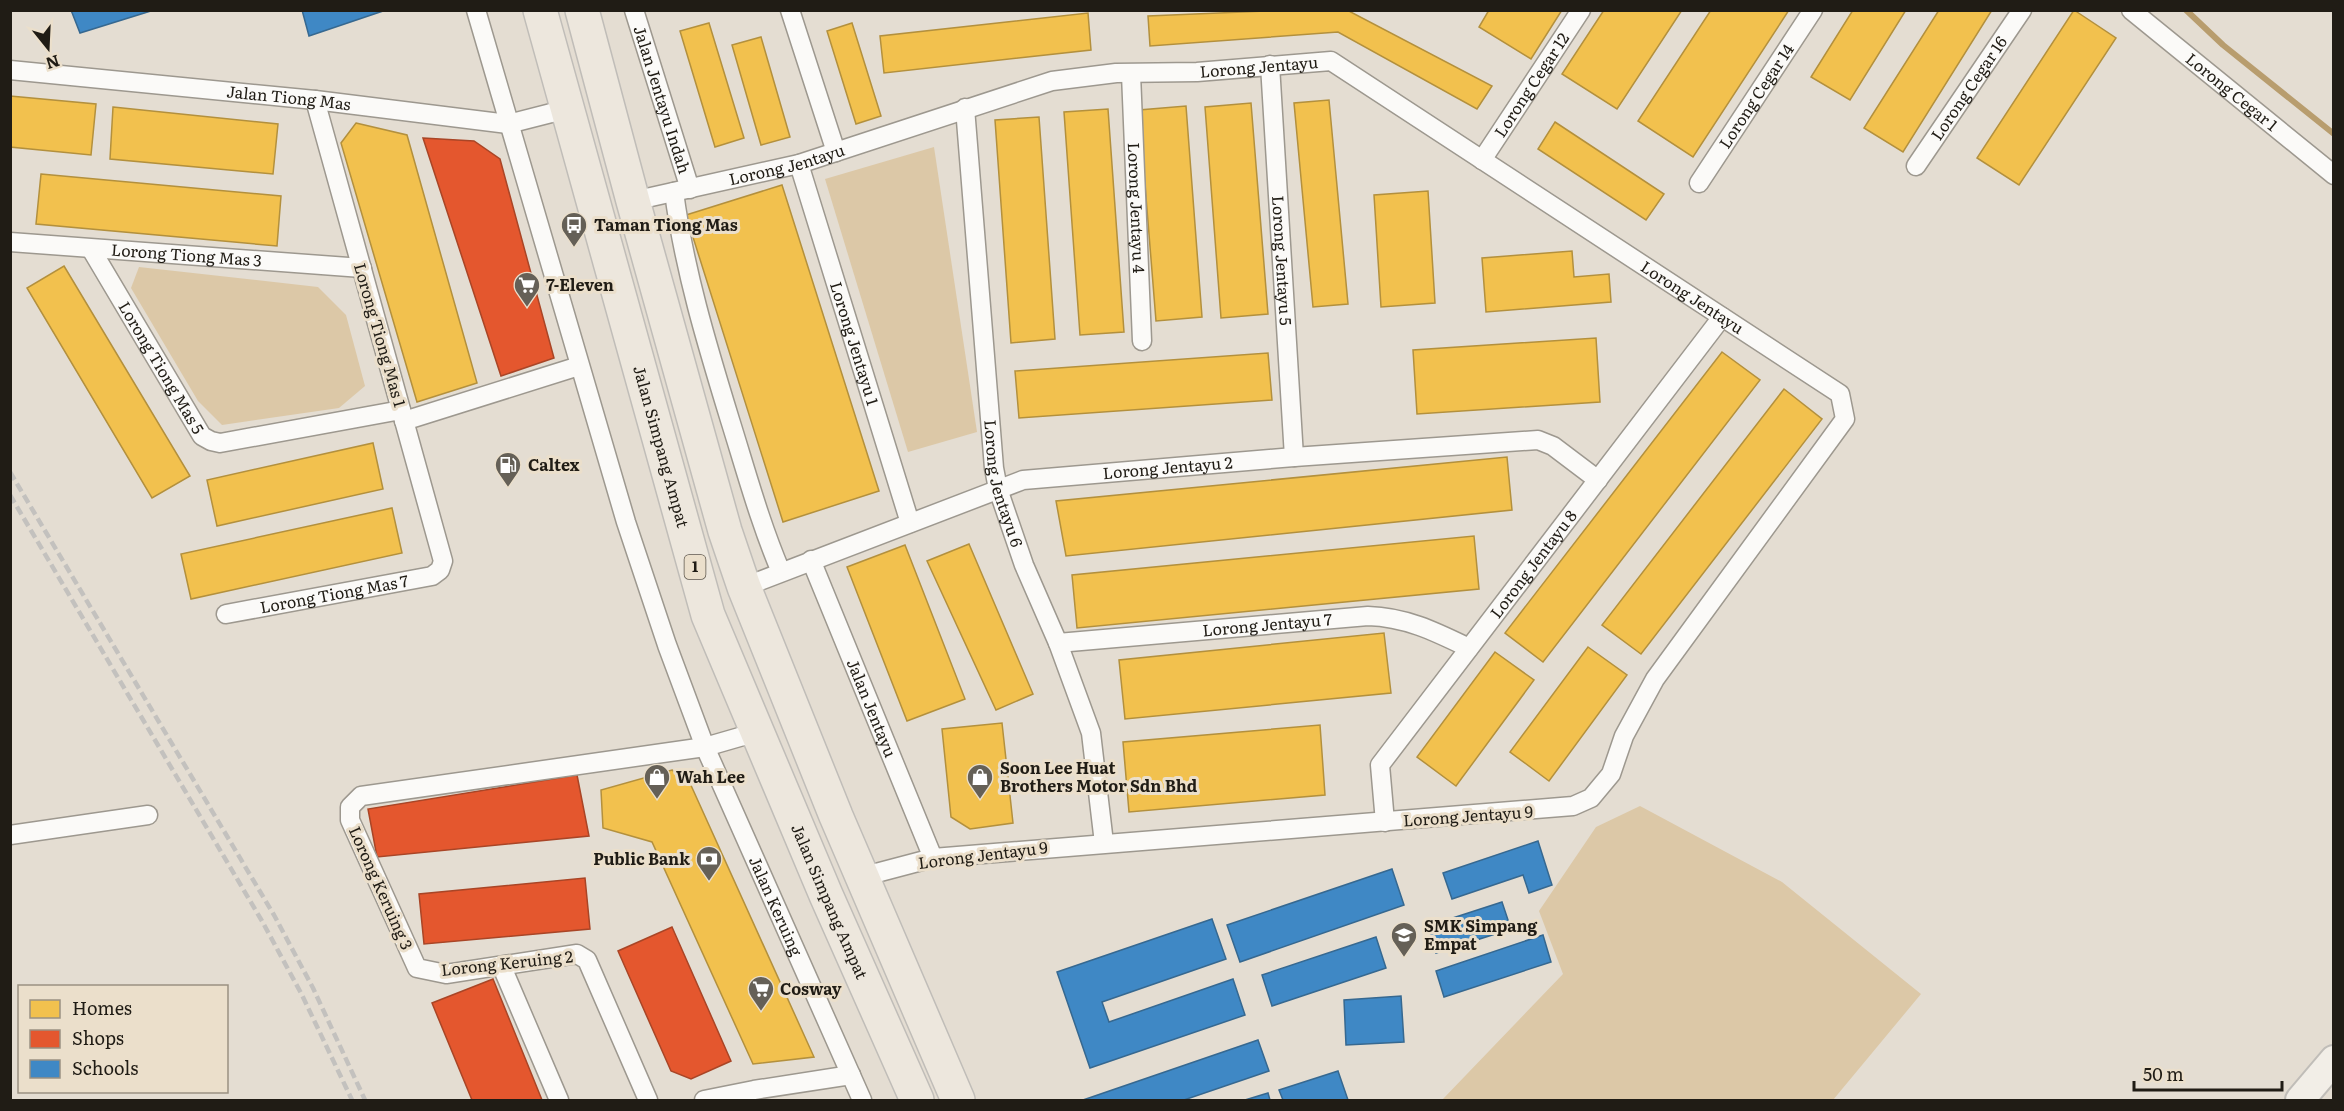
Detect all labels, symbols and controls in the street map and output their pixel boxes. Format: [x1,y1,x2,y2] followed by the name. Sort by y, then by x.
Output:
[18,18,78,78] north arrow
[629,22,698,177] street label: Jalan Jentayu Indah
[1487,27,1574,141] street label: Lorong Cegar 12
[1924,30,2012,145] street label: Lorong Cegar 16
[1712,38,1799,153] street label: Lorong Cegar 14
[2181,46,2284,136] street label: Lorong Cegar 1
[1199,49,1319,83] street label: Lorong Jentayu
[43,50,63,77] text: N
[225,78,352,115] street label: Jalan Tiong Mas
[726,137,847,190] street label: Lorong Jentayu
[1123,142,1152,274] street label: Lorong Jentayu 4
[1267,195,1299,326] street label: Lorong Jentayu 5
[559,210,589,248] bus stop icon: Taman Tiong Mas
[594,212,738,236] place label: Taman Tiong Mas
[110,237,263,272] street label: Lorong Tiong Mas 3
[1637,254,1749,339] street label: Lorong Jentayu
[349,260,413,410] street label: Lorong Tiong Mas 1
[512,270,542,308] supermarket icon: 7-Eleven
[546,272,614,296] place label: 7-Eleven
[825,278,886,409] street label: Lorong Jentayu 1
[114,296,211,438] street label: Lorong Tiong Mas 5
[628,362,696,531] street label: Jalan Simpang Ampat
[979,419,1030,550] street label: Lorong Jentayu 6
[1102,449,1233,484] street label: Lorong Jentayu 2
[493,450,523,488] fuel station icon: Caltex
[528,452,580,476] place label: Caltex
[1483,504,1582,623] street label: Lorong Jentayu 8
[684,555,706,579] road number: 1
[258,568,410,619] street label: Lorong Tiong Mas 7
[1201,606,1333,641] street label: Lorong Jentayu 7
[842,655,903,761] street label: Jalan Jentayu
[1000,755,1198,797] place label: Soon Lee Huat Brothers Motor Sdn Bhd
[642,762,672,800] shop icon: Wah Lee
[965,762,995,800] shop icon: Soon Lee Huat Brothers Motor Sdn Bhd
[676,764,745,788] place label: Wah Lee
[1402,798,1534,832] street label: Lorong Jentayu 9
[786,820,875,983] street label: Jalan Simpang Ampat
[344,822,420,953] street label: Lorong Keruing 3
[917,834,1049,874] street label: Lorong Jentayu 9
[694,844,724,882] bank icon: Public Bank
[593,846,690,870] place label: Public Bank
[744,852,809,959] street label: Jalan Keruing
[1424,913,1538,955] place label: SMK Simpang Empat
[1389,920,1419,958] school or university icon: SMK Simpang Empat
[440,943,574,981] street label: Lorong Keruing 2
[746,974,776,1012] supermarket icon: Cosway
[780,976,842,1000] place label: Cosway
[18,985,228,1093] legend
[72,994,132,1021] text: Homes
[72,1024,124,1051] text: Shops
[72,1054,138,1081] text: Schools
[2134,1054,2282,1092] scale bar
[2143,1060,2184,1087] text: 50 m

